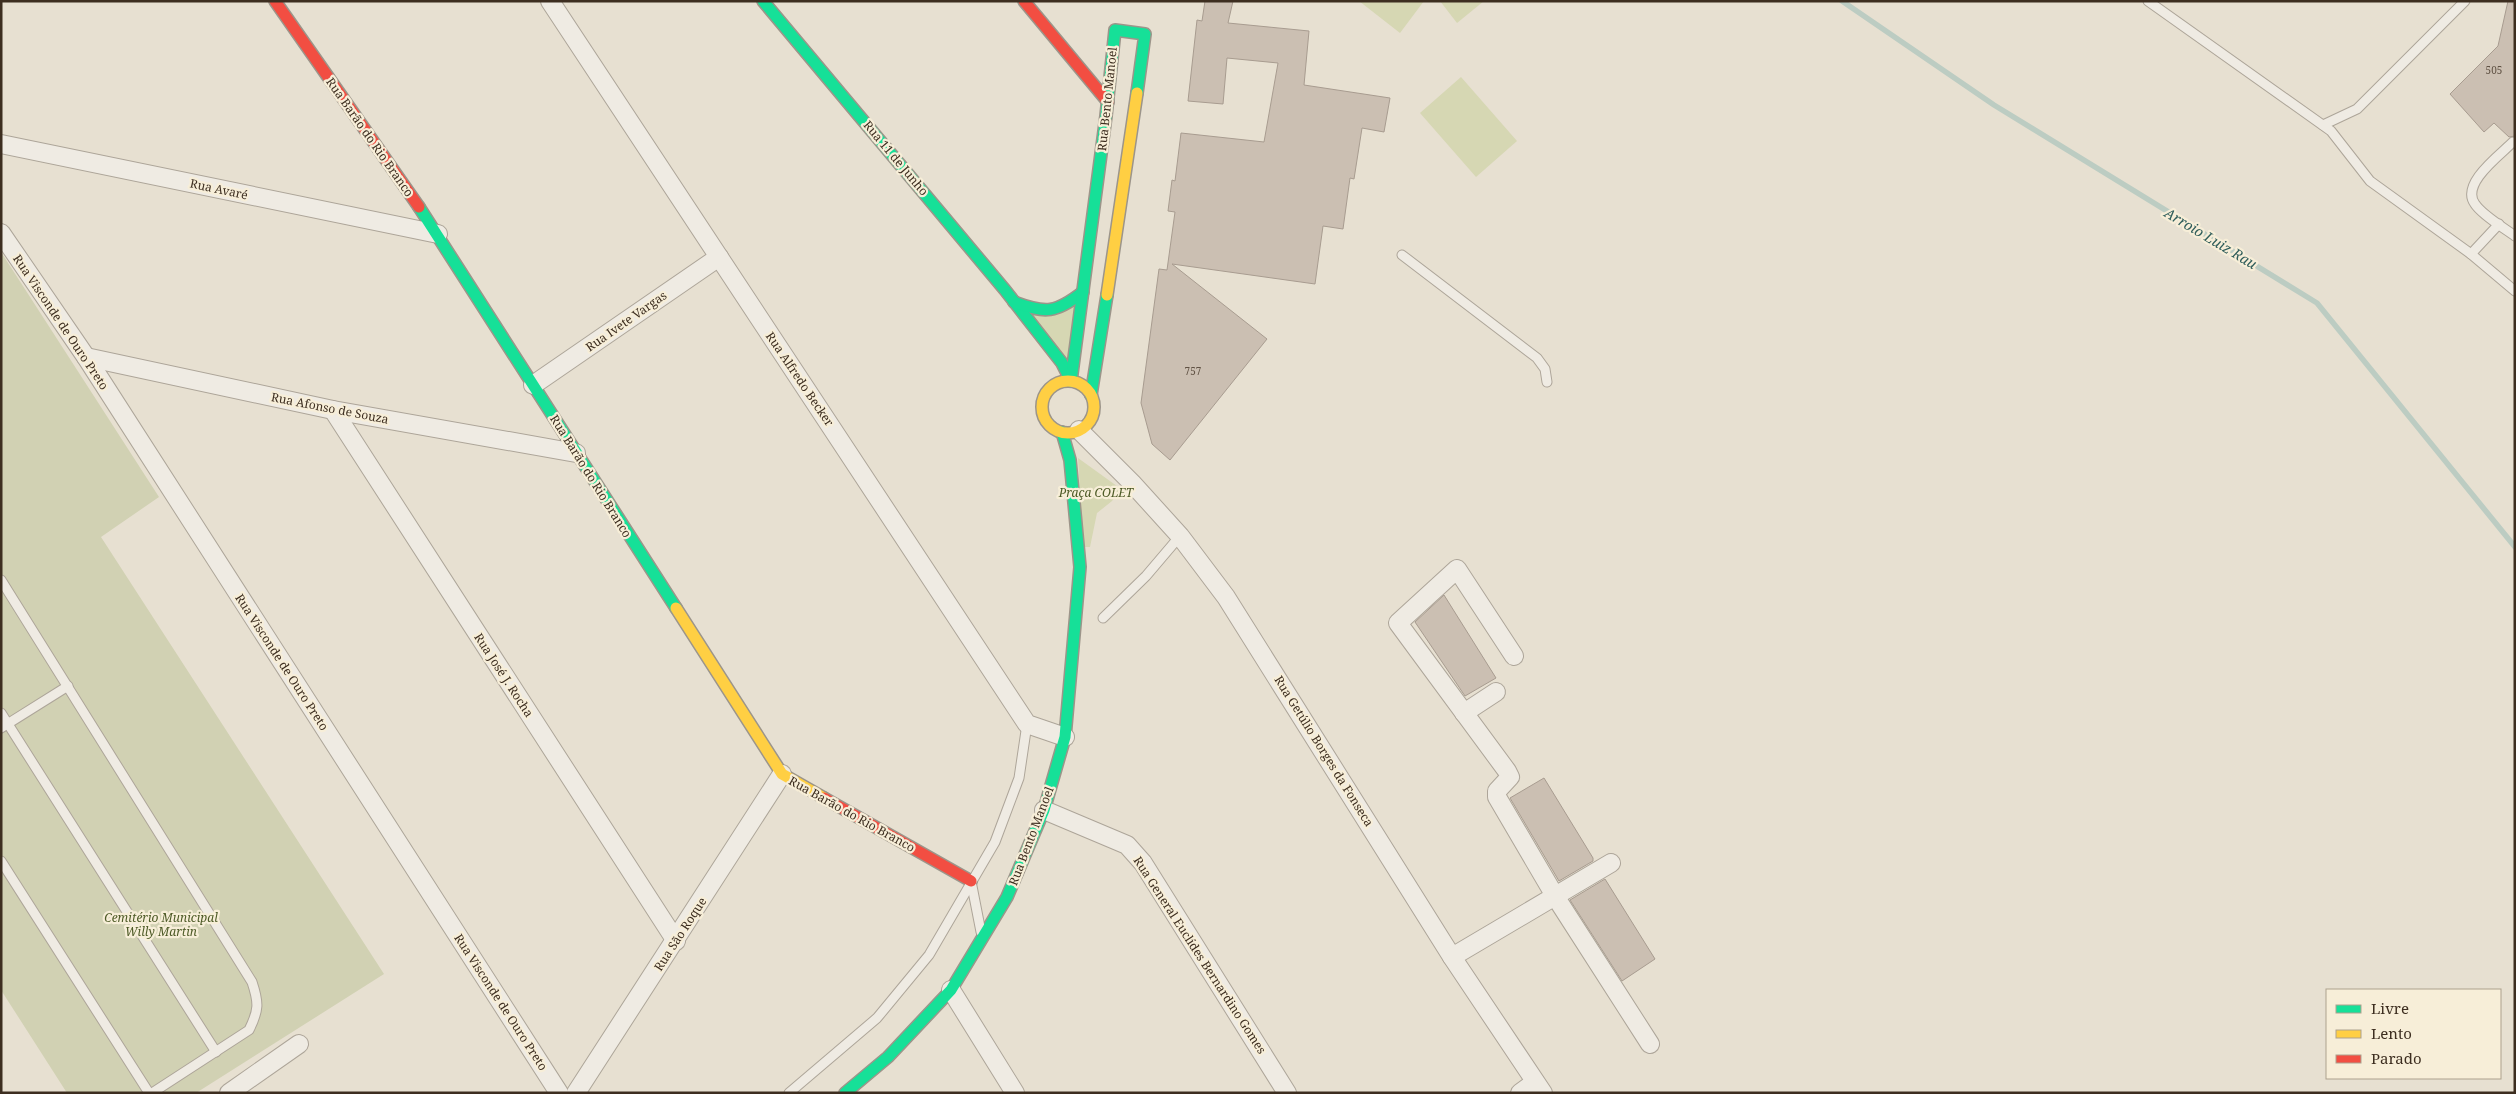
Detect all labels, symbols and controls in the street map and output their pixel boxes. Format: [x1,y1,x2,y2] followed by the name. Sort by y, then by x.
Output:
[1093,46,1121,152] street label: Rua Bento Manoel
[2486,63,2502,77] house number: 505
[322,74,418,200] street label: Rua Barão do Rio Branco
[860,117,932,199] street label: Rua 11 de Junho
[188,175,250,203] street label: Rua Avaré
[2160,202,2261,273] water label: Arroio Luiz Rau
[9,251,113,393] street label: Rua Visconde de Ouro Preto
[582,287,670,355] street label: Rua Ivete Vargas
[762,328,838,430] street label: Rua Alfredo Becker
[1185,364,1202,378] house number: 757
[270,388,390,428] street label: Rua Afonso de Souza
[546,411,636,541] street label: Rua Barão do Rio Branco
[1058,484,1135,501] park label: Praça COLET
[231,590,333,734] street label: Rua Visconde de Ouro Preto
[470,630,538,721] street label: Rua José J. Rocha
[1271,672,1378,830] street label: Rua Getúlio Borges da Fonseca
[786,772,918,856] street label: Rua Barão do Rio Branco
[1004,784,1058,888] street label: Rua Bento Manoel
[1130,853,1270,1057] street label: Rua General Euclídes Bernardino Gomes
[650,894,710,974] street label: Rua São Roque
[104,909,218,940] park label: Cemitério Municipal Willy Martin
[450,930,552,1074] street label: Rua Visconde de Ouro Preto
[2326,989,2501,1079] legend
[2371,998,2409,1018] text: Livre
[2371,1023,2412,1043] text: Lento
[2371,1048,2422,1068] text: Parado

